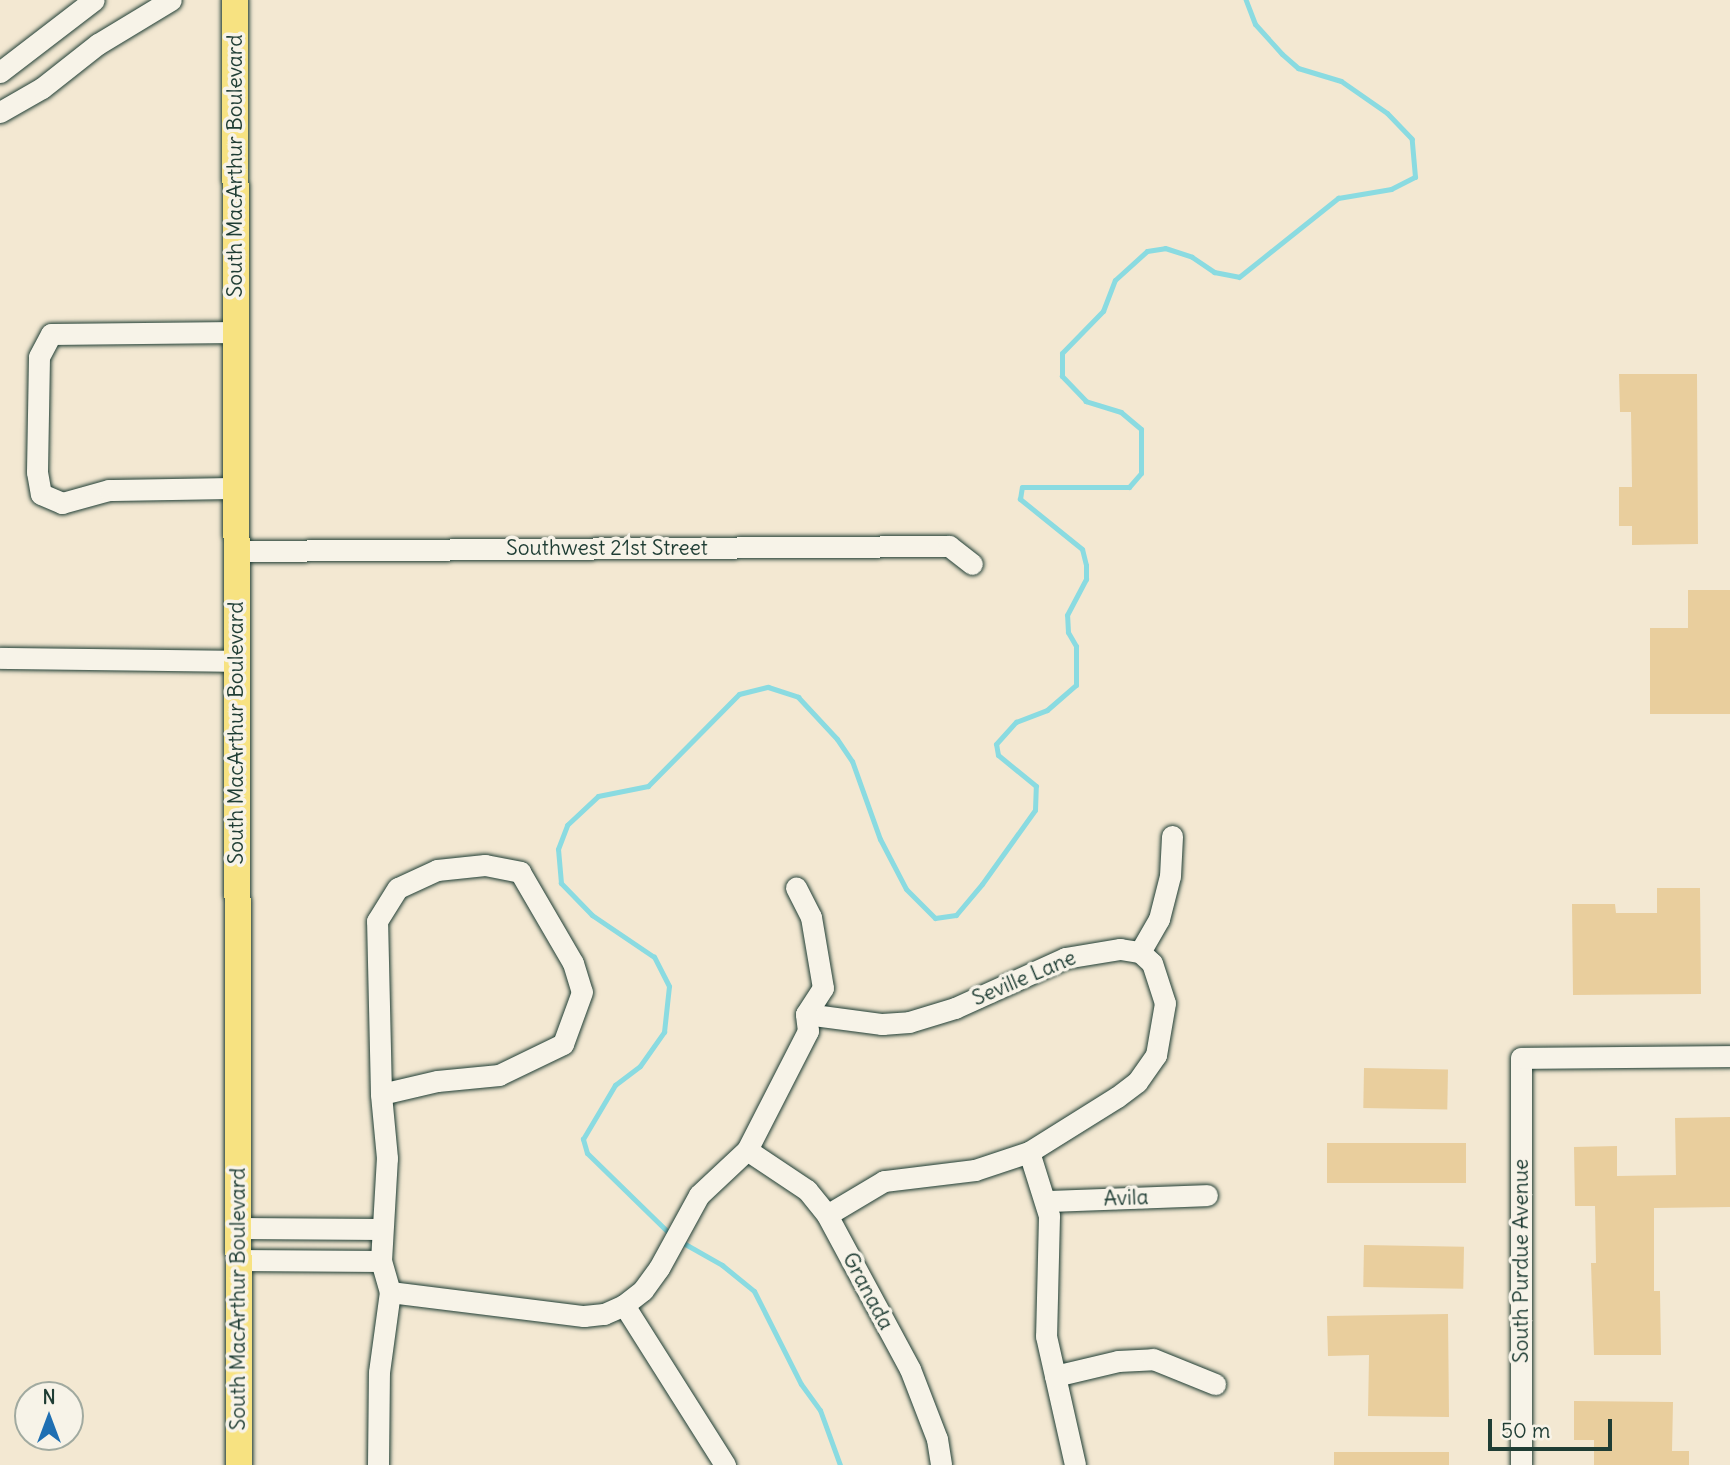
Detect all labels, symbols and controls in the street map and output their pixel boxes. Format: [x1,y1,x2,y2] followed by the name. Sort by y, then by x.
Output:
[222,35,248,297] street label: South MacArthur Boulevard
[506,535,708,561] street label: Southwest 21st Street
[223,602,249,864] street label: South MacArthur Boulevard
[968,945,1080,1011] street label: Seville Lane
[1508,1159,1534,1363] street label: South Purdue Avenue
[225,1168,251,1430] street label: South MacArthur Boulevard
[1103,1185,1149,1211] street label: Avila
[837,1248,899,1334] street label: Granada
[14,1381,84,1451] north arrow
[42,1385,56,1409] text: N
[1492,1406,1616,1450] scale bar
[1501,1417,1550,1444] text: 50 m

